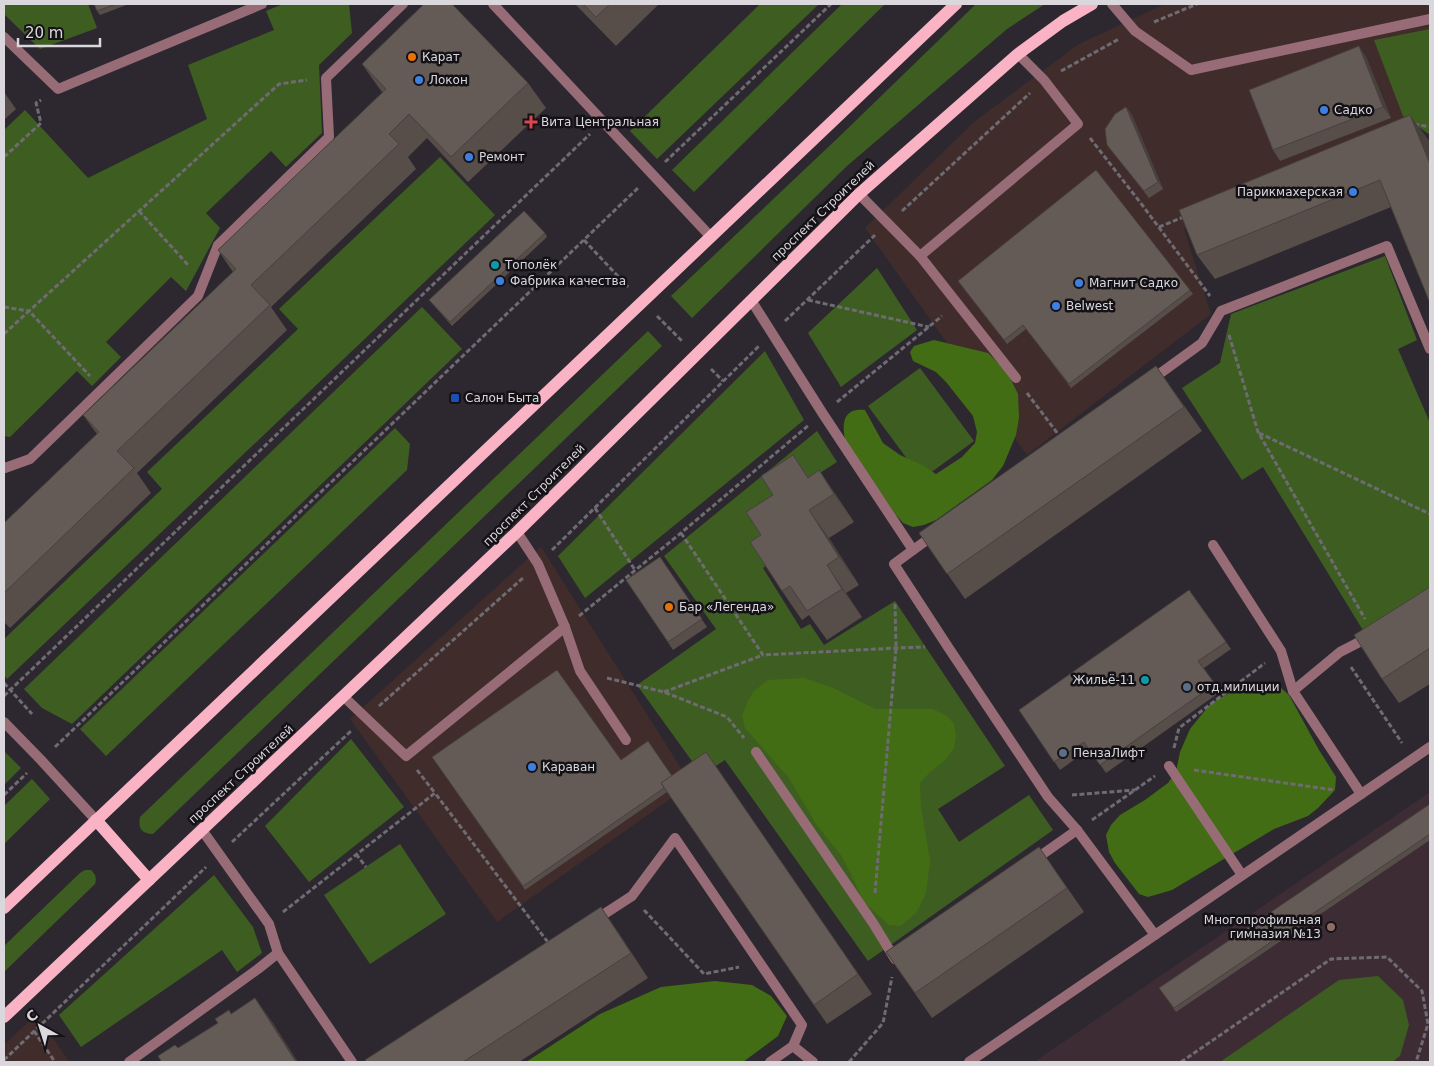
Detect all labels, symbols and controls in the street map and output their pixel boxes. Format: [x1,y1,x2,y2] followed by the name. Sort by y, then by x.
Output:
[18,15,100,47] scale bar
[25,24,63,42] text: 20 m
[422,50,460,64] place label: Карат
[406,51,418,63] marker: Карат
[429,73,468,87] place label: Локон
[413,74,425,86] marker: Локон
[1334,103,1373,117] place label: Садко
[1318,104,1330,116] marker: Садко
[541,115,659,129] place label: Вита Центральная
[525,116,537,128] marker: Вита Центральная
[479,150,525,164] place label: Ремонт
[463,151,475,163] marker: Ремонт
[768,158,878,264] street label: проспект Строителей
[1237,185,1343,199] place label: Парикмахерская
[1347,186,1359,198] marker: Парикмахерская
[504,258,557,272] place label: Тополёк
[489,259,501,271] marker: Тополёк
[510,274,626,288] place label: Фабрика качества
[494,275,506,287] marker: Фабрика качества
[1089,276,1178,290] place label: Магнит Садко
[1073,277,1085,289] marker: Магнит Садко
[1066,299,1113,313] place label: Belwest
[1050,300,1062,312] marker: Belwest
[465,391,539,405] place label: Салон Быта
[449,392,461,404] marker: Салон Быта
[480,441,588,549] street label: проспект Строителей
[679,600,774,614] place label: Бар «Легенда»
[663,601,675,613] marker: Бар «Легенда»
[1073,673,1135,687] place label: Жильё-11
[1139,674,1151,686] marker: Жильё-11
[1197,680,1280,694] place label: отд.милиции
[1181,681,1193,693] marker: отд.милиции
[186,722,296,826] street label: проспект Строителей
[1073,746,1145,760] place label: ПензаЛифт
[1057,747,1069,759] marker: ПензаЛифт
[542,760,595,774] place label: Караван
[526,761,538,773] marker: Караван
[1204,913,1321,941] place label: Многопрофильная гимназия №13
[1325,921,1337,933] marker: Многопрофильная гимназия №13
[15,1001,65,1051] north arrow
[23,1006,41,1025] text: С

